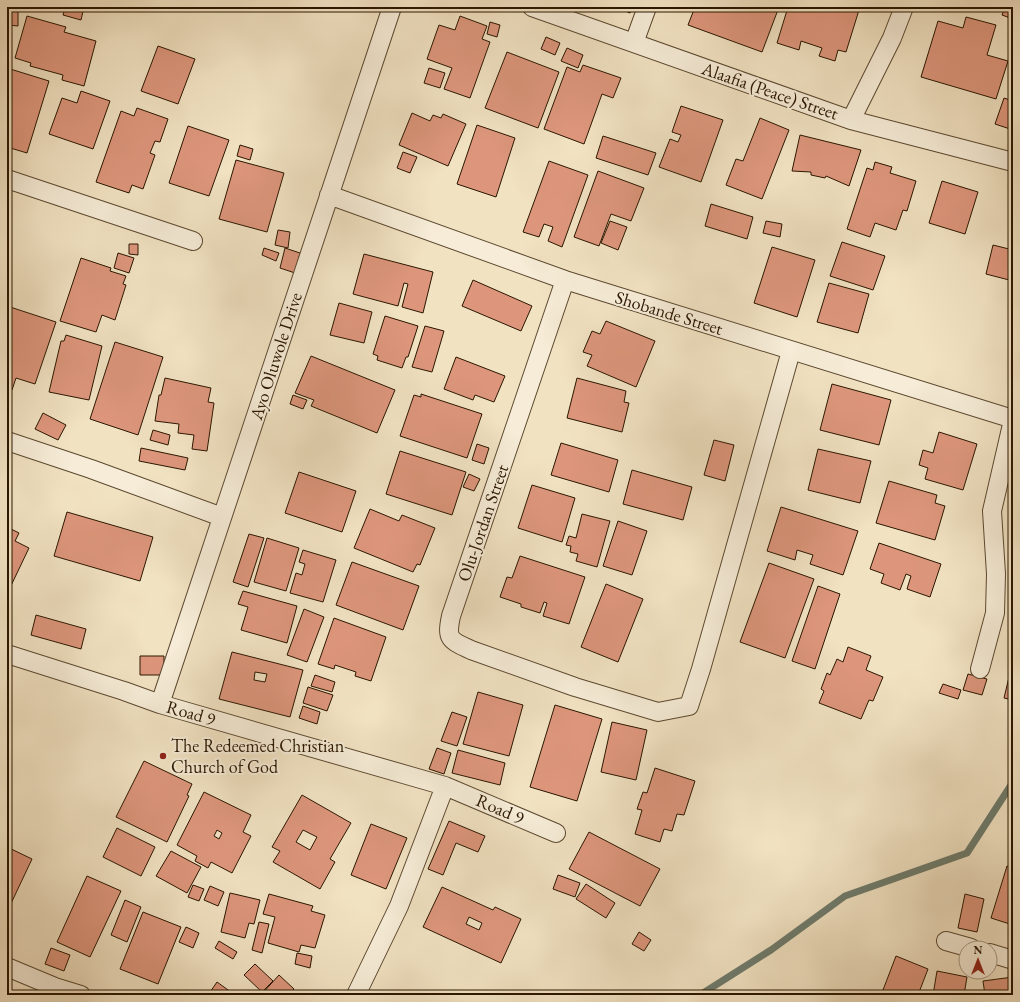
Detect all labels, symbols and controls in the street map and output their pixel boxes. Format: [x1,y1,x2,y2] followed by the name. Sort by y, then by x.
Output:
[698,56,842,125] street label: Alaafia (Peace) Street
[613,285,726,340] street label: Shobande Street
[244,289,307,423] street label: Ayo Oluwole Drive
[452,461,513,584] street label: Olu-Jordan Street
[164,695,219,731] street label: Road 9
[171,734,345,778] place label: The Redeemed Christian Church of God
[158,751,168,761] marker: The Redeemed Christian Church of God
[473,788,528,829] street label: Road 9
[958,940,998,980] north arrow
[974,943,983,957] text: N

